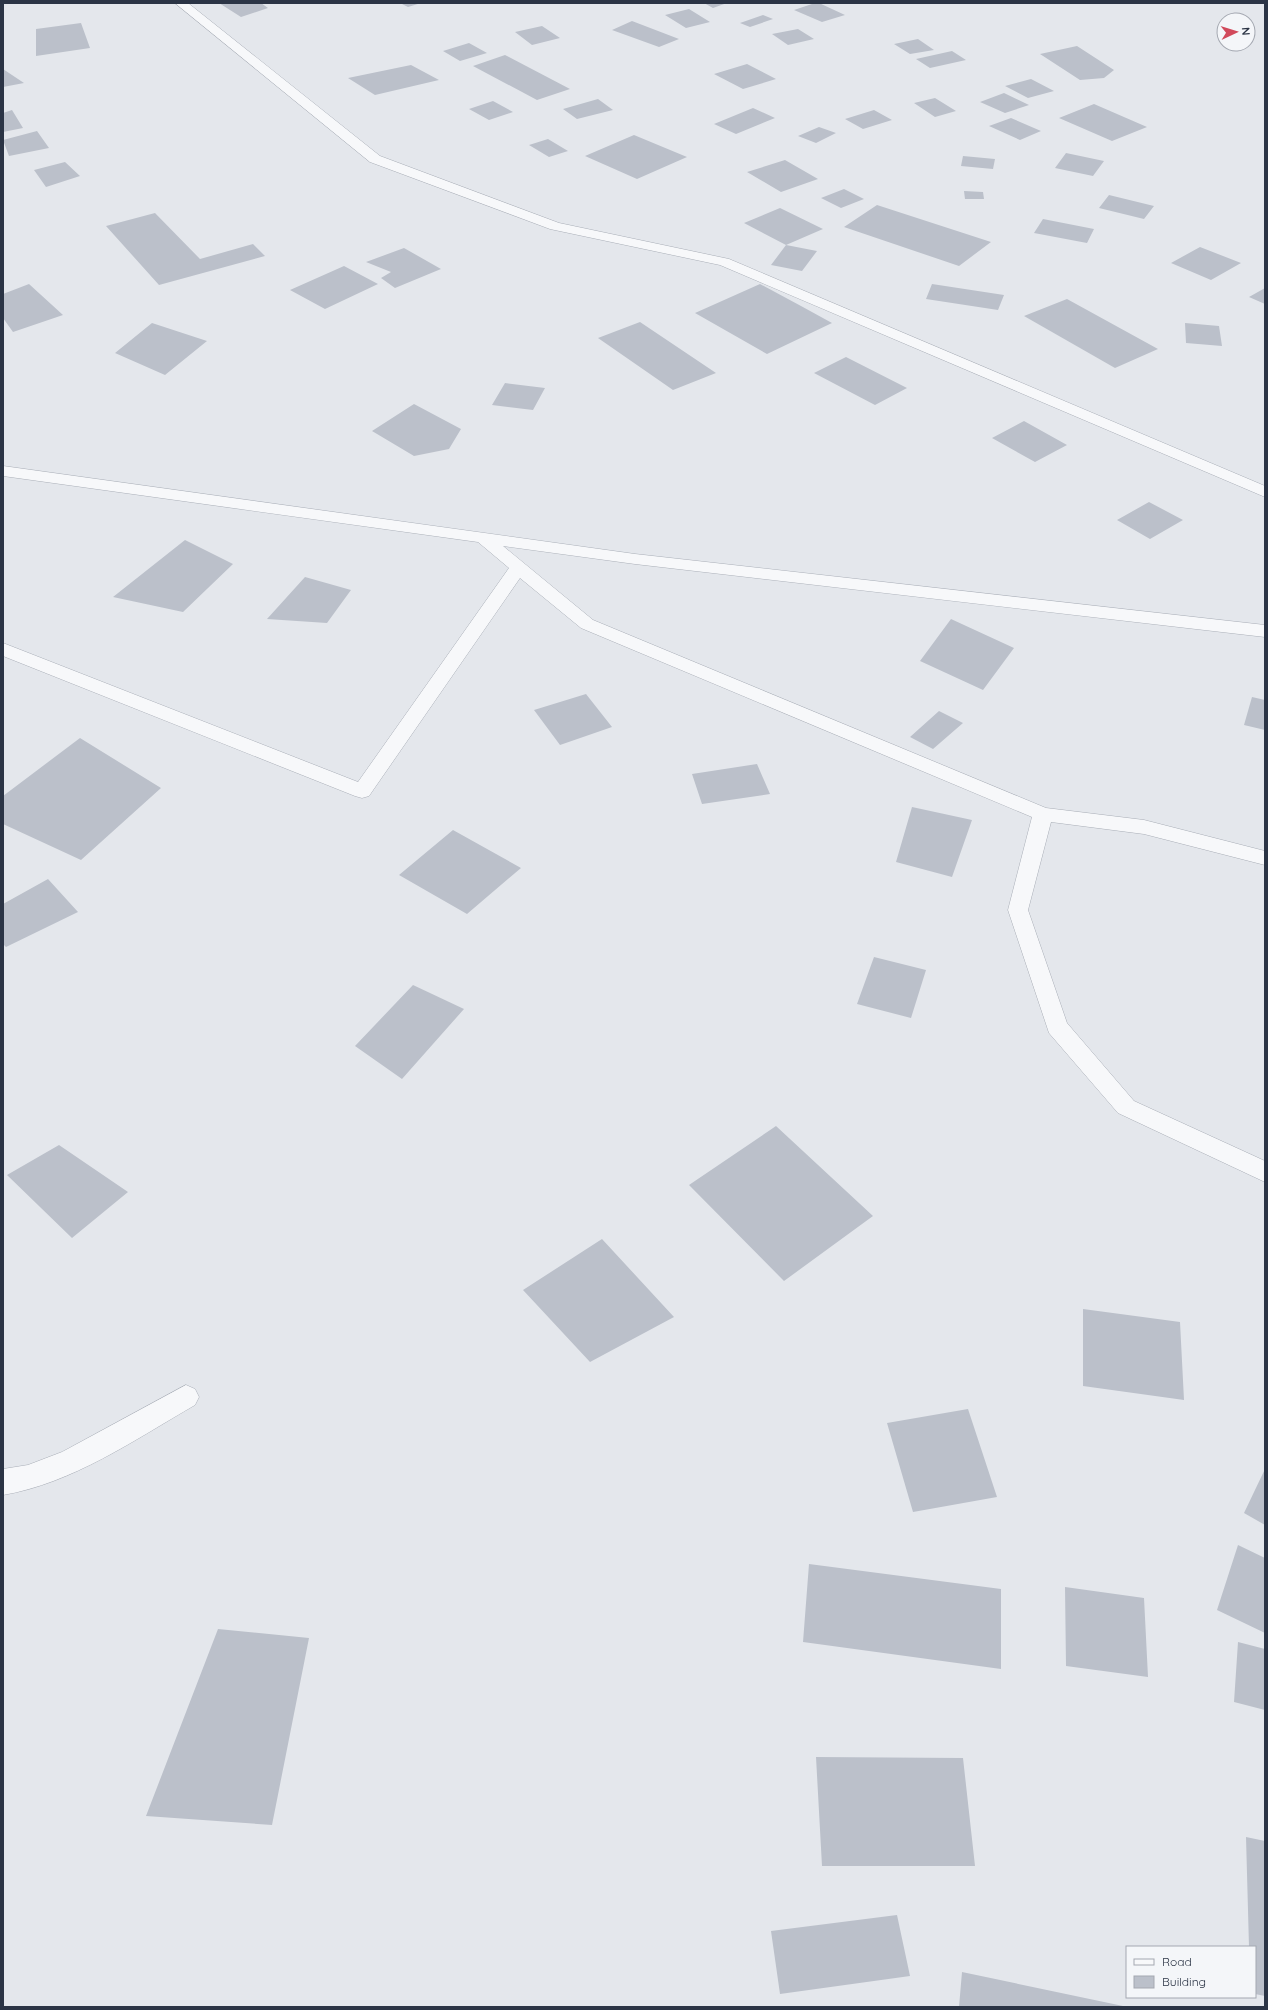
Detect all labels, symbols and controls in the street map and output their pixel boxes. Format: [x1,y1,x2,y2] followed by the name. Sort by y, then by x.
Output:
[1216,12,1256,52] north arrow
[1239,27,1253,36] text: N
[1126,1946,1256,1998] legend
[1162,1954,1192,1969] text: Road
[1162,1974,1206,1989] text: Building

